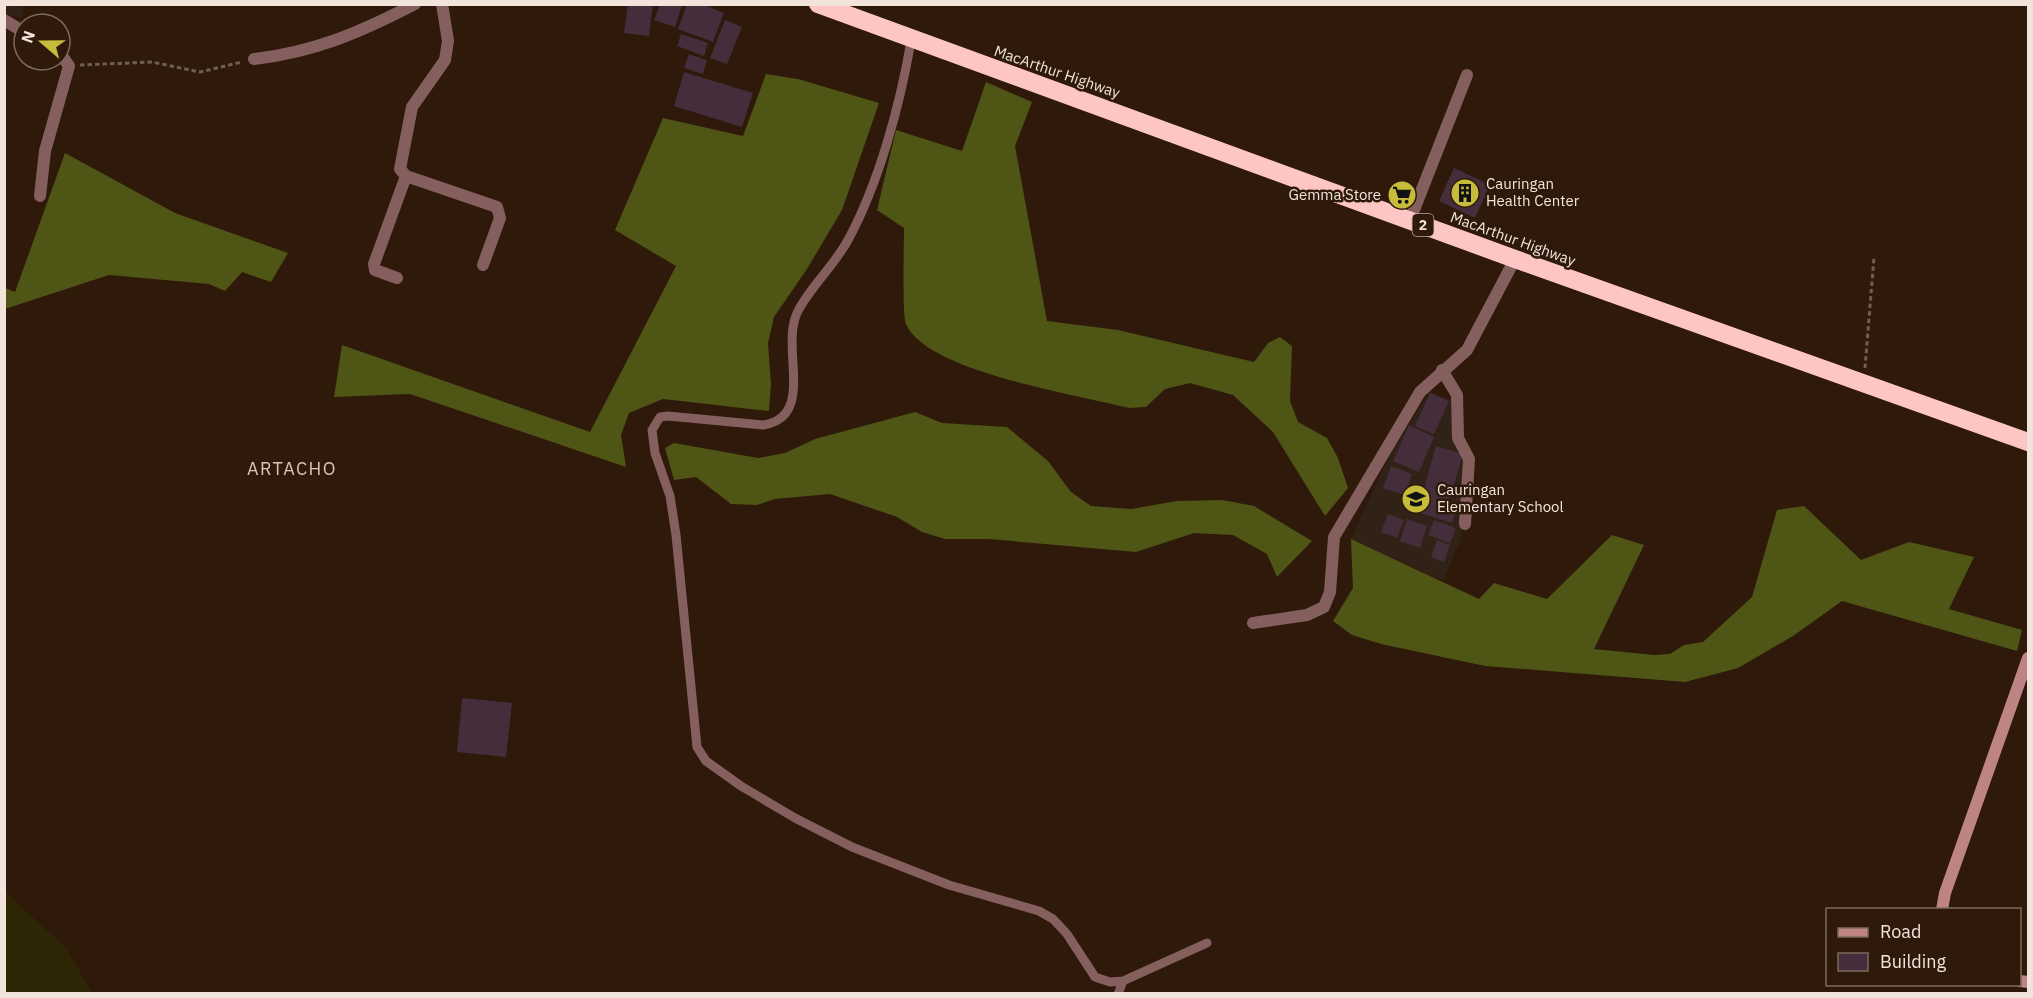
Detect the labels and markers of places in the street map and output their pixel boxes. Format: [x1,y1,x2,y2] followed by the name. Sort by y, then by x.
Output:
[1486,174,1580,210] place label: Cauringan Health Center
[1449,177,1481,209] building icon: Cauringan Health Center
[1386,179,1418,211] supermarket icon: Gemma Store
[1289,185,1381,204] place label: Gemma Store
[1437,480,1564,516] place label: Cauringan Elementary School
[1400,483,1432,515] school or university icon: Cauringan Elementary School

